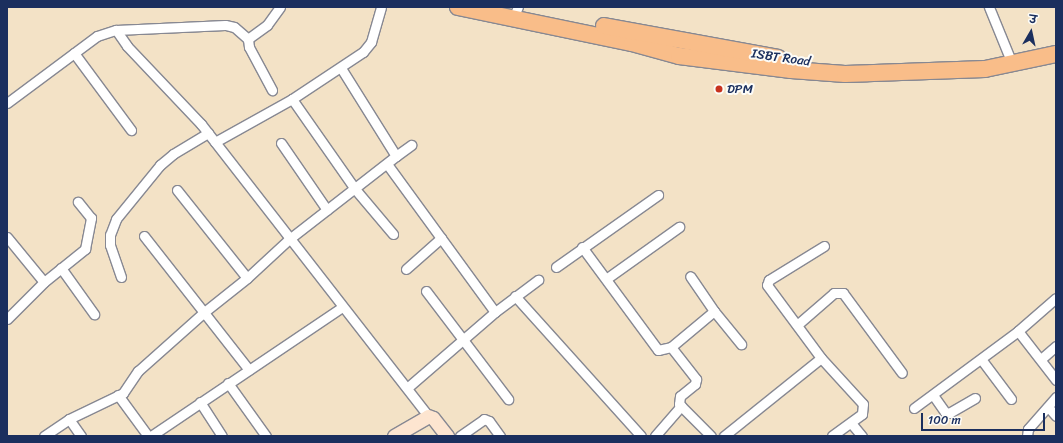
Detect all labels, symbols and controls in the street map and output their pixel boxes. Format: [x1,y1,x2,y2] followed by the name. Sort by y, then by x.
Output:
[1028,10,1038,30] text: उ
[1011,12,1051,52] north arrow
[751,46,811,70] street label: ISBT Road
[727,81,753,97] place label: DPM
[714,84,724,94] marker: DPM
[923,405,1047,431] scale bar
[928,409,961,431] text: 100 m

